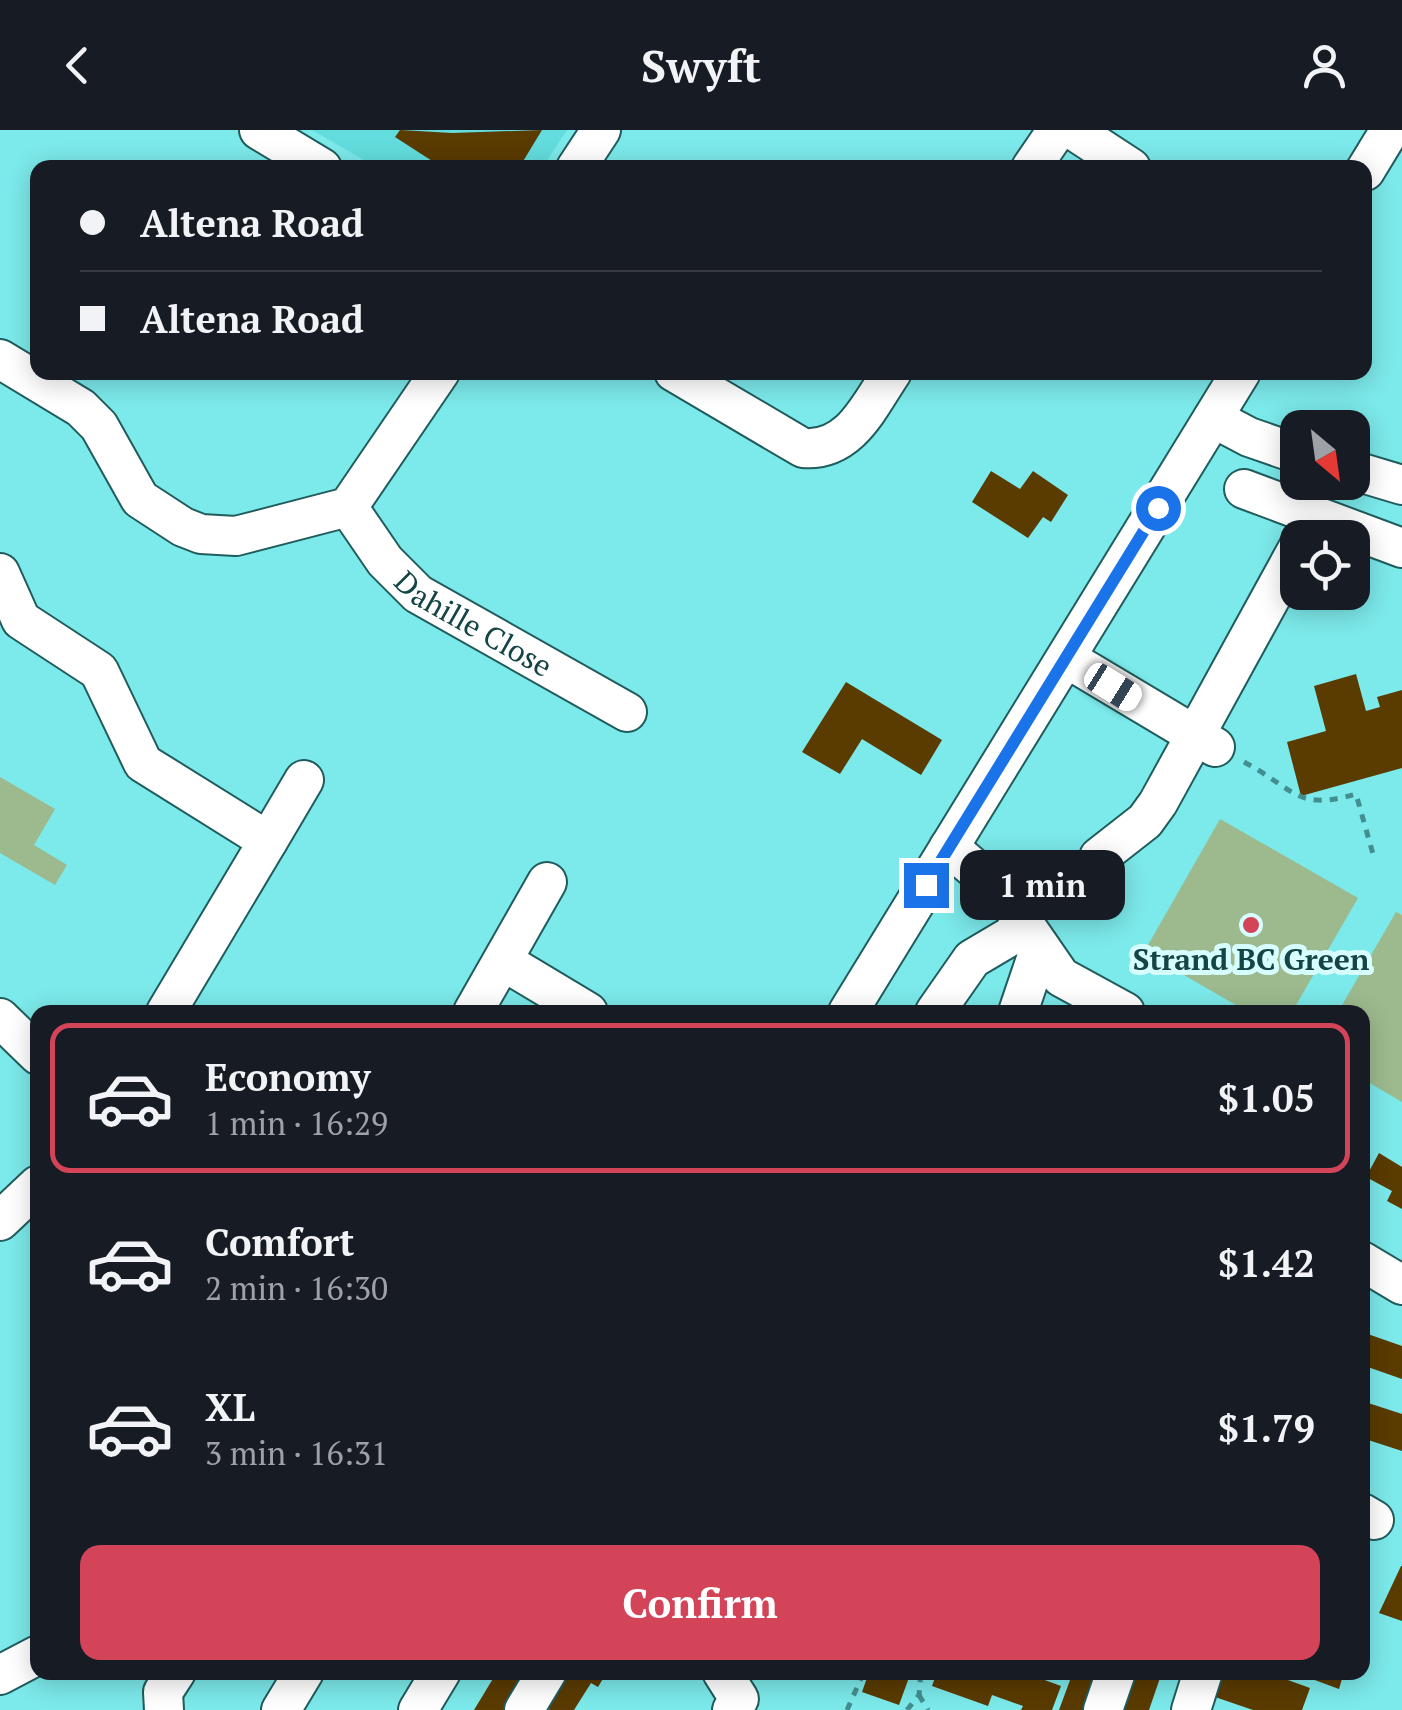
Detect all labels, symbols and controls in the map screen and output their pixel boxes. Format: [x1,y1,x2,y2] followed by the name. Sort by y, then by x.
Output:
[641,35,761,95] text: Swyft
[50,38,105,93] icon: back
[1297,38,1352,93] icon: person
[140,198,364,248] text: Altena Road
[140,294,364,344] text: Altena Road
[1280,410,1370,500] north arrow
[1280,410,1370,610] map controls
[1136,486,1181,531] route start
[1280,520,1370,610] button: locate
[386,562,559,686] street label: Dahille Close
[1080,658,1146,716] car
[961,850,1126,920] callout: 1 min
[904,863,949,908] route end
[999,864,1086,906] text: 1 min
[1240,914,1262,936] marker: Strand BC Green
[1133,939,1369,979] place label: Strand BC Green
[205,1052,371,1102] text: Economy
[85,1053,175,1143] icon: car
[1218,1073,1315,1123] text: $1.05
[205,1102,388,1144] text: 1 min · 16:29
[205,1217,354,1267] text: Comfort
[85,1218,175,1308] icon: car
[1218,1238,1315,1288] text: $1.42
[205,1267,388,1309] text: 2 min · 16:30
[205,1382,255,1432] text: XL
[85,1383,175,1473] icon: car
[1218,1403,1315,1453] text: $1.79
[205,1432,388,1474] text: 3 min · 16:31
[80,1545,1320,1660] button: Confirm

